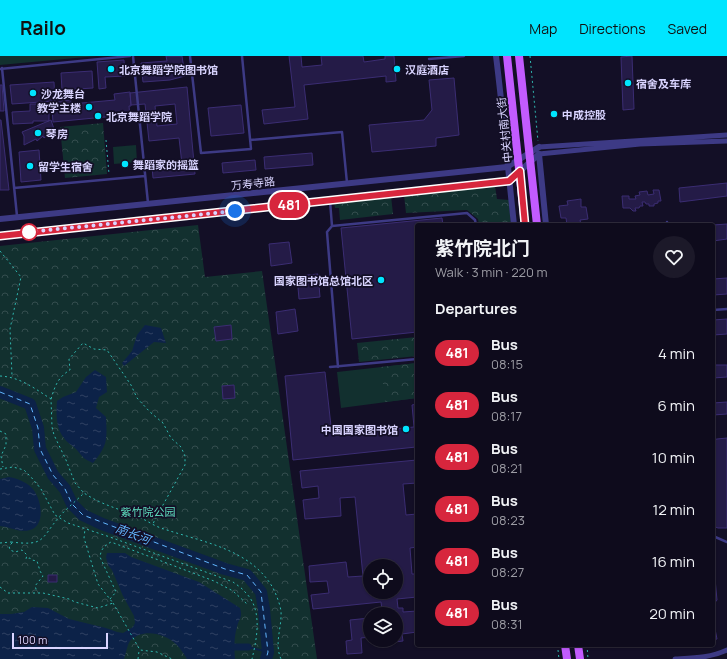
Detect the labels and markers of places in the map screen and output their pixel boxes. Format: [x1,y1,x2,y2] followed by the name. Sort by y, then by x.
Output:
[119,62,218,77] place label: 北京舞蹈学院图书馆
[405,62,449,77] place label: 汉庭酒店
[106,64,116,74] marker: 北京舞蹈学院图书馆
[392,64,402,74] marker: 汉庭酒店
[636,76,691,91] place label: 宿舍及车库
[623,78,633,88] marker: 宿舍及车库
[41,86,85,101] place label: 沙龙舞台
[28,88,38,98] marker: 沙龙舞台
[37,100,81,115] place label: 教学主楼
[84,102,94,112] marker: 教学主楼
[562,107,606,122] place label: 中成控股
[106,109,172,124] place label: 北京舞蹈学院
[549,109,559,119] marker: 中成控股
[93,111,103,121] marker: 北京舞蹈学院
[46,126,68,141] place label: 琴房
[33,128,43,138] marker: 琴房
[133,157,199,172] place label: 舞蹈家的摇篮
[38,159,93,174] place label: 留学生宿舍
[120,159,130,169] marker: 舞蹈家的摇篮
[25,161,35,171] marker: 留学生宿舍
[20,223,38,241] unlabelled marker
[274,273,373,288] place label: 国家图书馆总馆北区
[376,275,386,285] marker: 国家图书馆总馆北区
[321,422,398,437] place label: 中国国家图书馆
[401,424,411,434] marker: 中国国家图书馆

